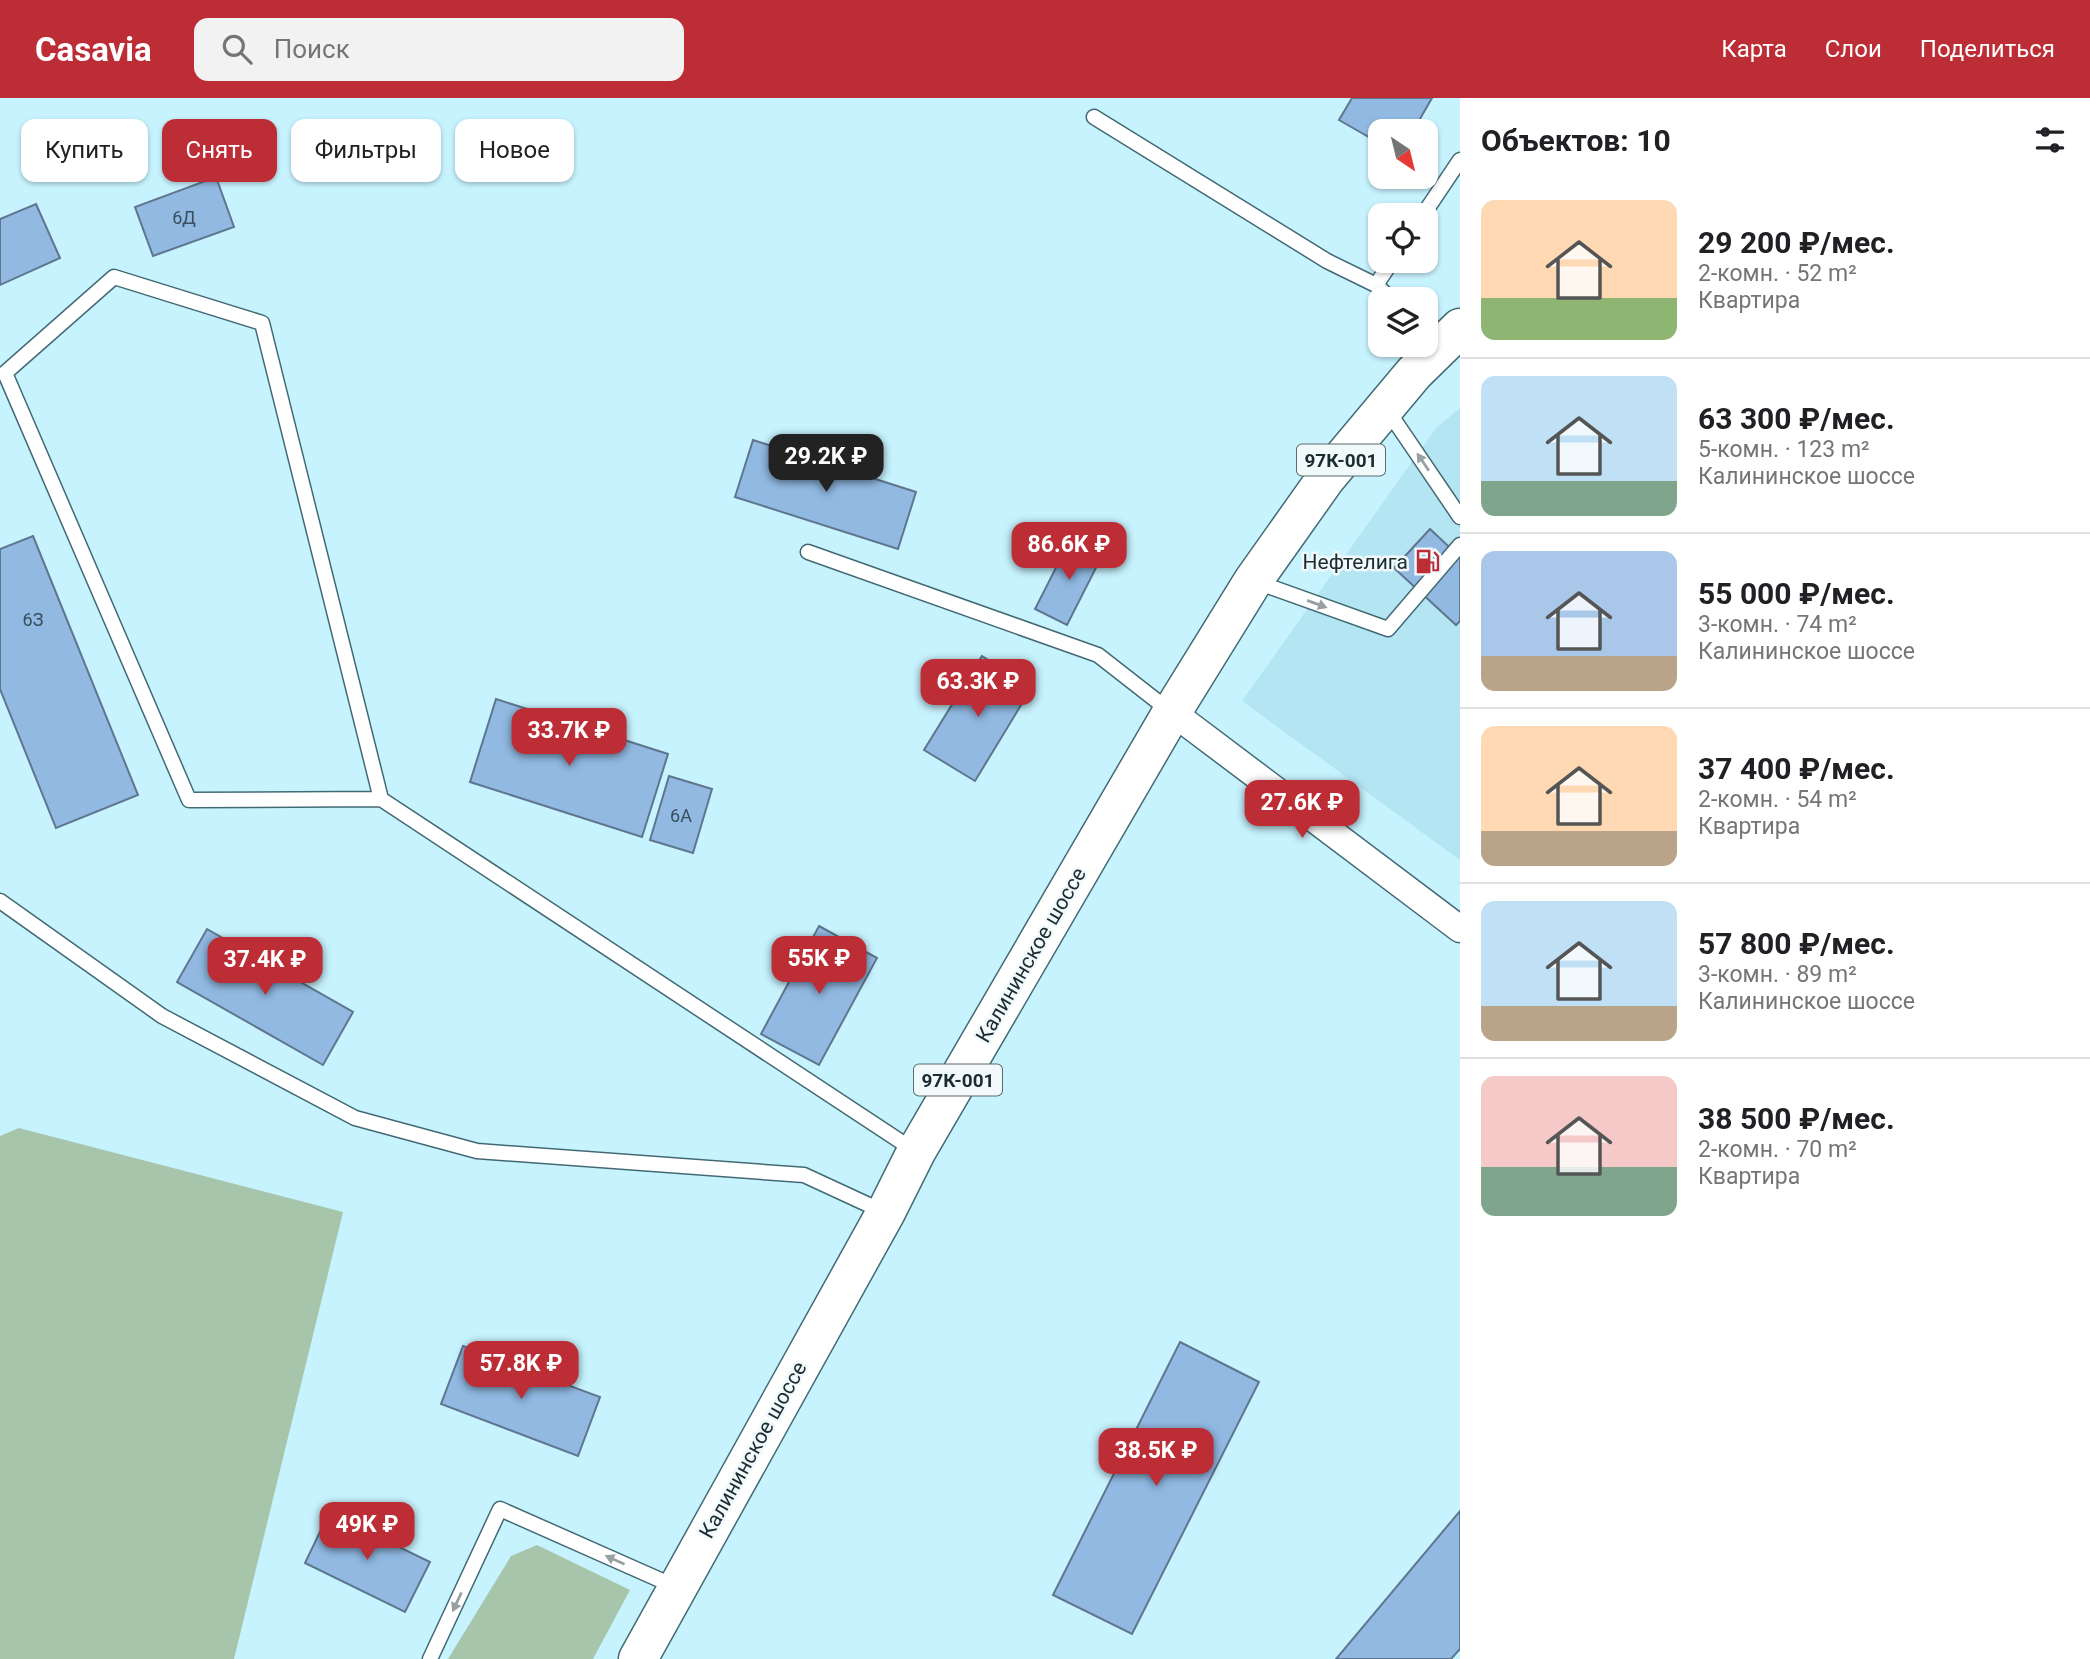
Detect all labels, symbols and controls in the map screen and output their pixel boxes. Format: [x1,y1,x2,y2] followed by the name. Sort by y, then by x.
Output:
[194,18,684,81] search box
[35,30,152,69] text: Casavia
[218,30,256,68] icon: search
[274,34,350,64] text: Поиск
[1721,35,1787,63] text: Карта
[1825,35,1882,63] text: Слои
[1920,35,2055,63] text: Поделиться
[21,119,148,182] chip: Купить
[162,119,277,182] chip: Снять
[291,119,441,182] chip: Фильтры
[455,119,574,182] chip: Новое
[1368,119,1438,189] north arrow
[1368,119,1438,357] map controls
[2031,121,2069,159] icon: filters
[1481,123,1671,158] text: Объектов: 10
[1368,203,1438,273] button: locate
[172,207,196,228] house number: 6Д
[1698,225,1895,260] text: 29 200 ₽/мес.
[1537,228,1621,312] icon: home
[1698,260,1857,287] text: 2-комн. · 52 m²
[1368,287,1438,357] button: layers
[1698,287,1800,314] text: Квартира
[1698,401,1895,436] text: 63 300 ₽/мес.
[1537,404,1621,488] icon: home
[761,434,891,494] pin: 29.2K ₽
[1698,436,1870,463] text: 5-комн. · 123 m²
[785,443,867,470] text: 29.2K ₽
[1297,444,1385,476] road number: 97К-001
[1416,453,1430,471] one-way arrow
[1698,463,1915,490] text: Калининское шоссе
[1004,522,1134,582] pin: 86.6K ₽
[1028,531,1110,558] text: 86.6K ₽
[1414,548,1442,576] fuel station icon: Нефтелига
[1303,550,1408,574] place label: Нефтелига
[1698,576,1895,611] text: 55 000 ₽/мес.
[1537,579,1621,663] icon: home
[1307,599,1328,610] one-way arrow
[23,609,43,630] house number: 6З
[1698,611,1857,638] text: 3-комн. · 74 m²
[1698,638,1915,665] text: Калининское шоссе
[913,660,1043,719] pin: 63.3K ₽
[937,668,1019,695] text: 63.3K ₽
[504,708,634,768] pin: 33.7K ₽
[528,717,610,744] text: 33.7K ₽
[1698,751,1895,786] text: 37 400 ₽/мес.
[1537,754,1621,838] icon: home
[1237,780,1367,840] pin: 27.6K ₽
[1698,786,1857,813] text: 2-комн. · 54 m²
[1261,789,1343,816] text: 27.6K ₽
[670,805,692,826] house number: 6А
[1698,813,1800,840] text: Квартира
[971,863,1091,1047] street label: Калининское шоссе
[1698,926,1895,961] text: 57 800 ₽/мес.
[1537,929,1621,1013] icon: home
[770,936,868,996] pin: 55K ₽
[200,937,330,997] pin: 37.4K ₽
[788,945,850,972] text: 55K ₽
[224,946,306,973] text: 37.4K ₽
[1698,961,1857,988] text: 3-комн. · 89 m²
[1698,988,1915,1015] text: Калининское шоссе
[914,1064,1002,1096] road number: 97К-001
[1698,1101,1895,1136] text: 38 500 ₽/мес.
[1537,1104,1621,1188] icon: home
[1698,1136,1857,1163] text: 2-комн. · 70 m²
[1698,1163,1800,1190] text: Квартира
[456,1342,586,1401] pin: 57.8K ₽
[480,1350,562,1377] text: 57.8K ₽
[694,1358,812,1542] street label: Калининское шоссе
[1091,1428,1221,1488] pin: 38.5K ₽
[1115,1437,1197,1464] text: 38.5K ₽
[318,1502,416,1562] pin: 49K ₽
[336,1511,398,1538] text: 49K ₽
[604,1554,625,1565] one-way arrow
[451,1592,462,1612] one-way arrow

